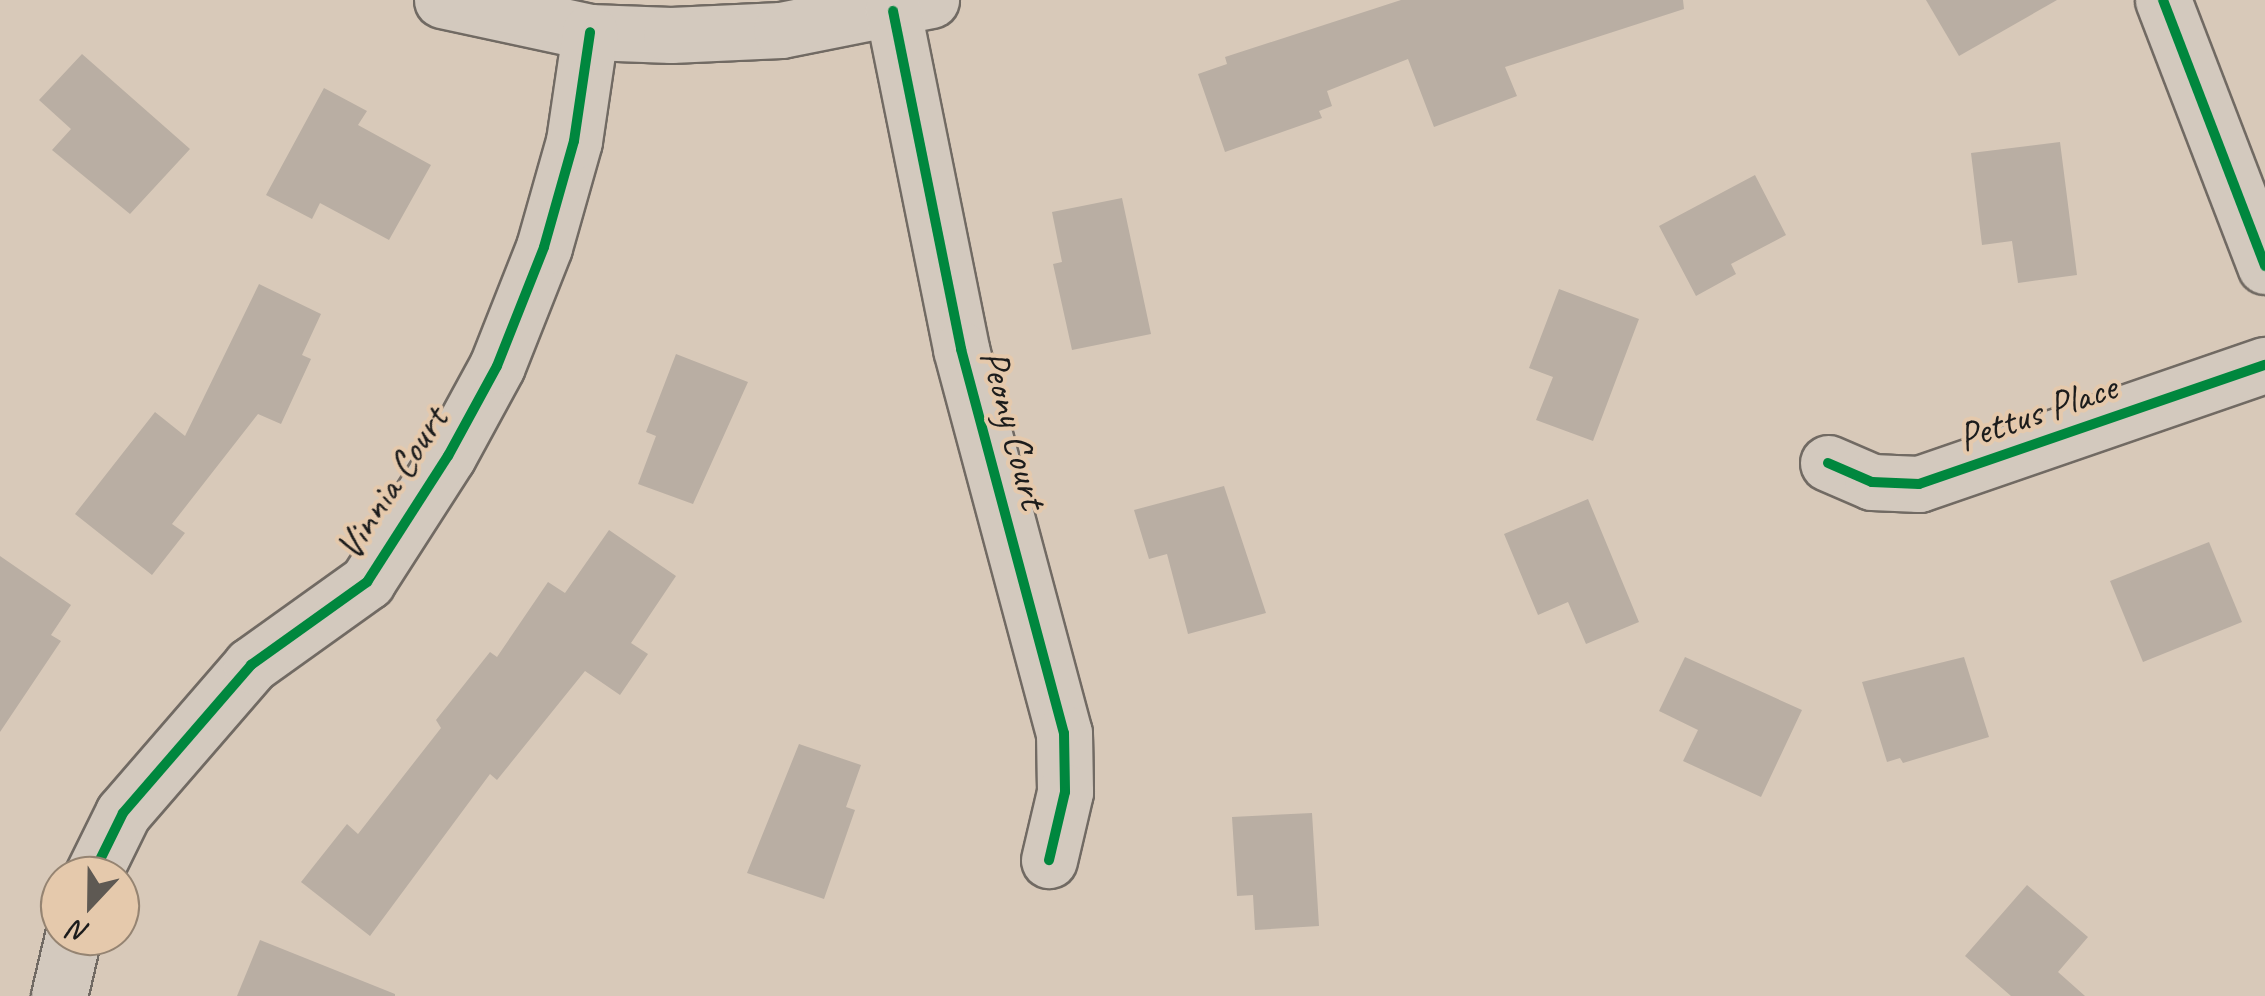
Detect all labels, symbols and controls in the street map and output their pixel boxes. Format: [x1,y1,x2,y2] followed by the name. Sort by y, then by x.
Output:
[970,345,1058,513] street label: Peony Court
[1951,362,2123,462] street label: Pettus Place
[324,398,458,568] street label: Vinnia Court
[40,856,140,956] north arrow
[65,913,94,952] text: N

